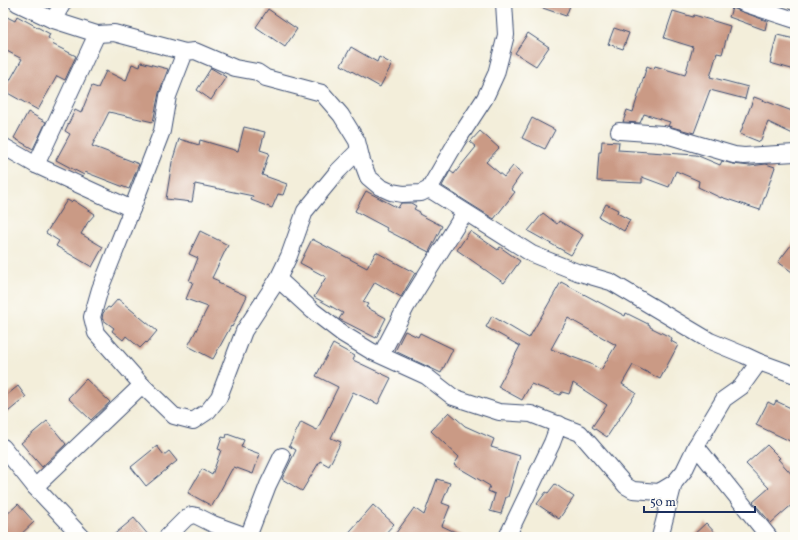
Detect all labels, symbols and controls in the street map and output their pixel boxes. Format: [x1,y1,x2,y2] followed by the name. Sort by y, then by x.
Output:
[644,488,755,514] scale bar
[650,495,676,511] text: 50 m

